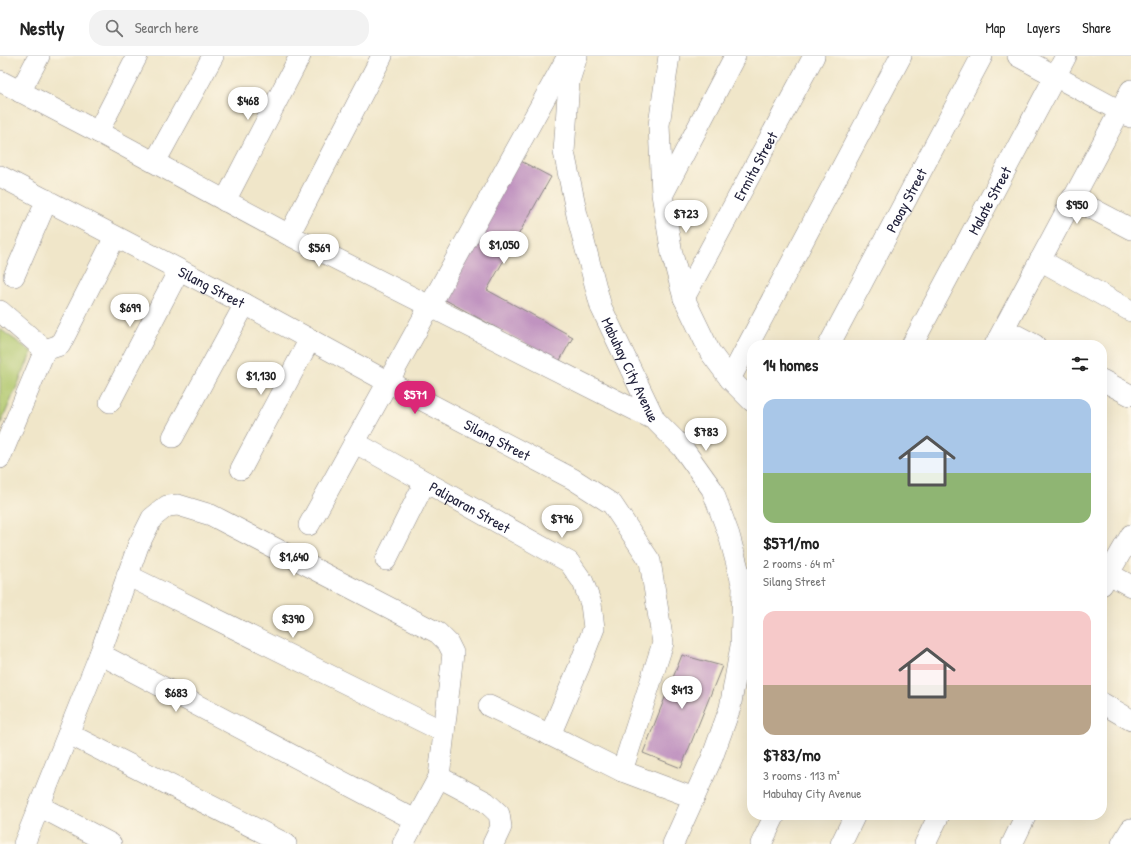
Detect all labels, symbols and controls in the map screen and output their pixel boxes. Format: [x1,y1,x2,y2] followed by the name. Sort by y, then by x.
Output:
[89,10,369,46] search box
[20,15,65,41] text: Nestly
[103,17,125,39] icon: search
[135,17,199,38] text: Search here
[985,18,1005,37] text: Map
[1027,18,1060,37] text: Layers
[1082,18,1111,37] text: Share
[224,87,272,121] pin: $468
[237,91,259,109] text: $468
[728,127,782,204] street label: Ermita Street
[962,162,1016,238] street label: Malate Street
[880,164,932,236] street label: Paoay Street
[1053,191,1101,225] pin: $950
[1066,195,1088,213] text: $950
[662,200,710,234] pin: $723
[674,204,698,222] text: $723
[471,231,537,265] pin: $1,050
[295,234,343,268] pin: $569
[488,235,520,253] text: $1,050
[308,238,330,256] text: $569
[175,261,249,313] street label: Silang Street
[106,294,154,328] pin: $699
[119,298,141,316] text: $699
[597,314,665,425] street label: Mabuhay City Avenue
[763,353,818,376] text: 14 homes
[1069,353,1091,375] icon: filters
[228,362,294,396] pin: $1,130
[246,366,276,384] text: $1,130
[391,381,439,415] pin: $571
[403,385,427,403] text: $571
[461,413,535,466] street label: Silang Street
[682,418,730,452] pin: $783
[694,422,718,440] text: $783
[891,425,963,497] icon: home
[426,476,515,538] street label: Paliparan Street
[538,505,586,539] pin: $796
[551,509,573,527] text: $796
[763,531,819,554] text: $571/mo
[261,543,327,577] pin: $1,640
[279,547,309,565] text: $1,640
[763,554,835,572] text: 2 rooms · 64 m²
[763,572,825,590] text: Silang Street
[269,605,317,639] pin: $390
[281,609,305,627] text: $390
[891,637,963,709] icon: home
[658,676,706,710] pin: $413
[152,679,200,713] pin: $683
[671,680,693,698] text: $413
[164,683,188,701] text: $683
[763,743,821,766] text: $783/mo
[763,766,840,784] text: 3 rooms · 113 m²
[763,784,861,802] text: Mabuhay City Avenue

